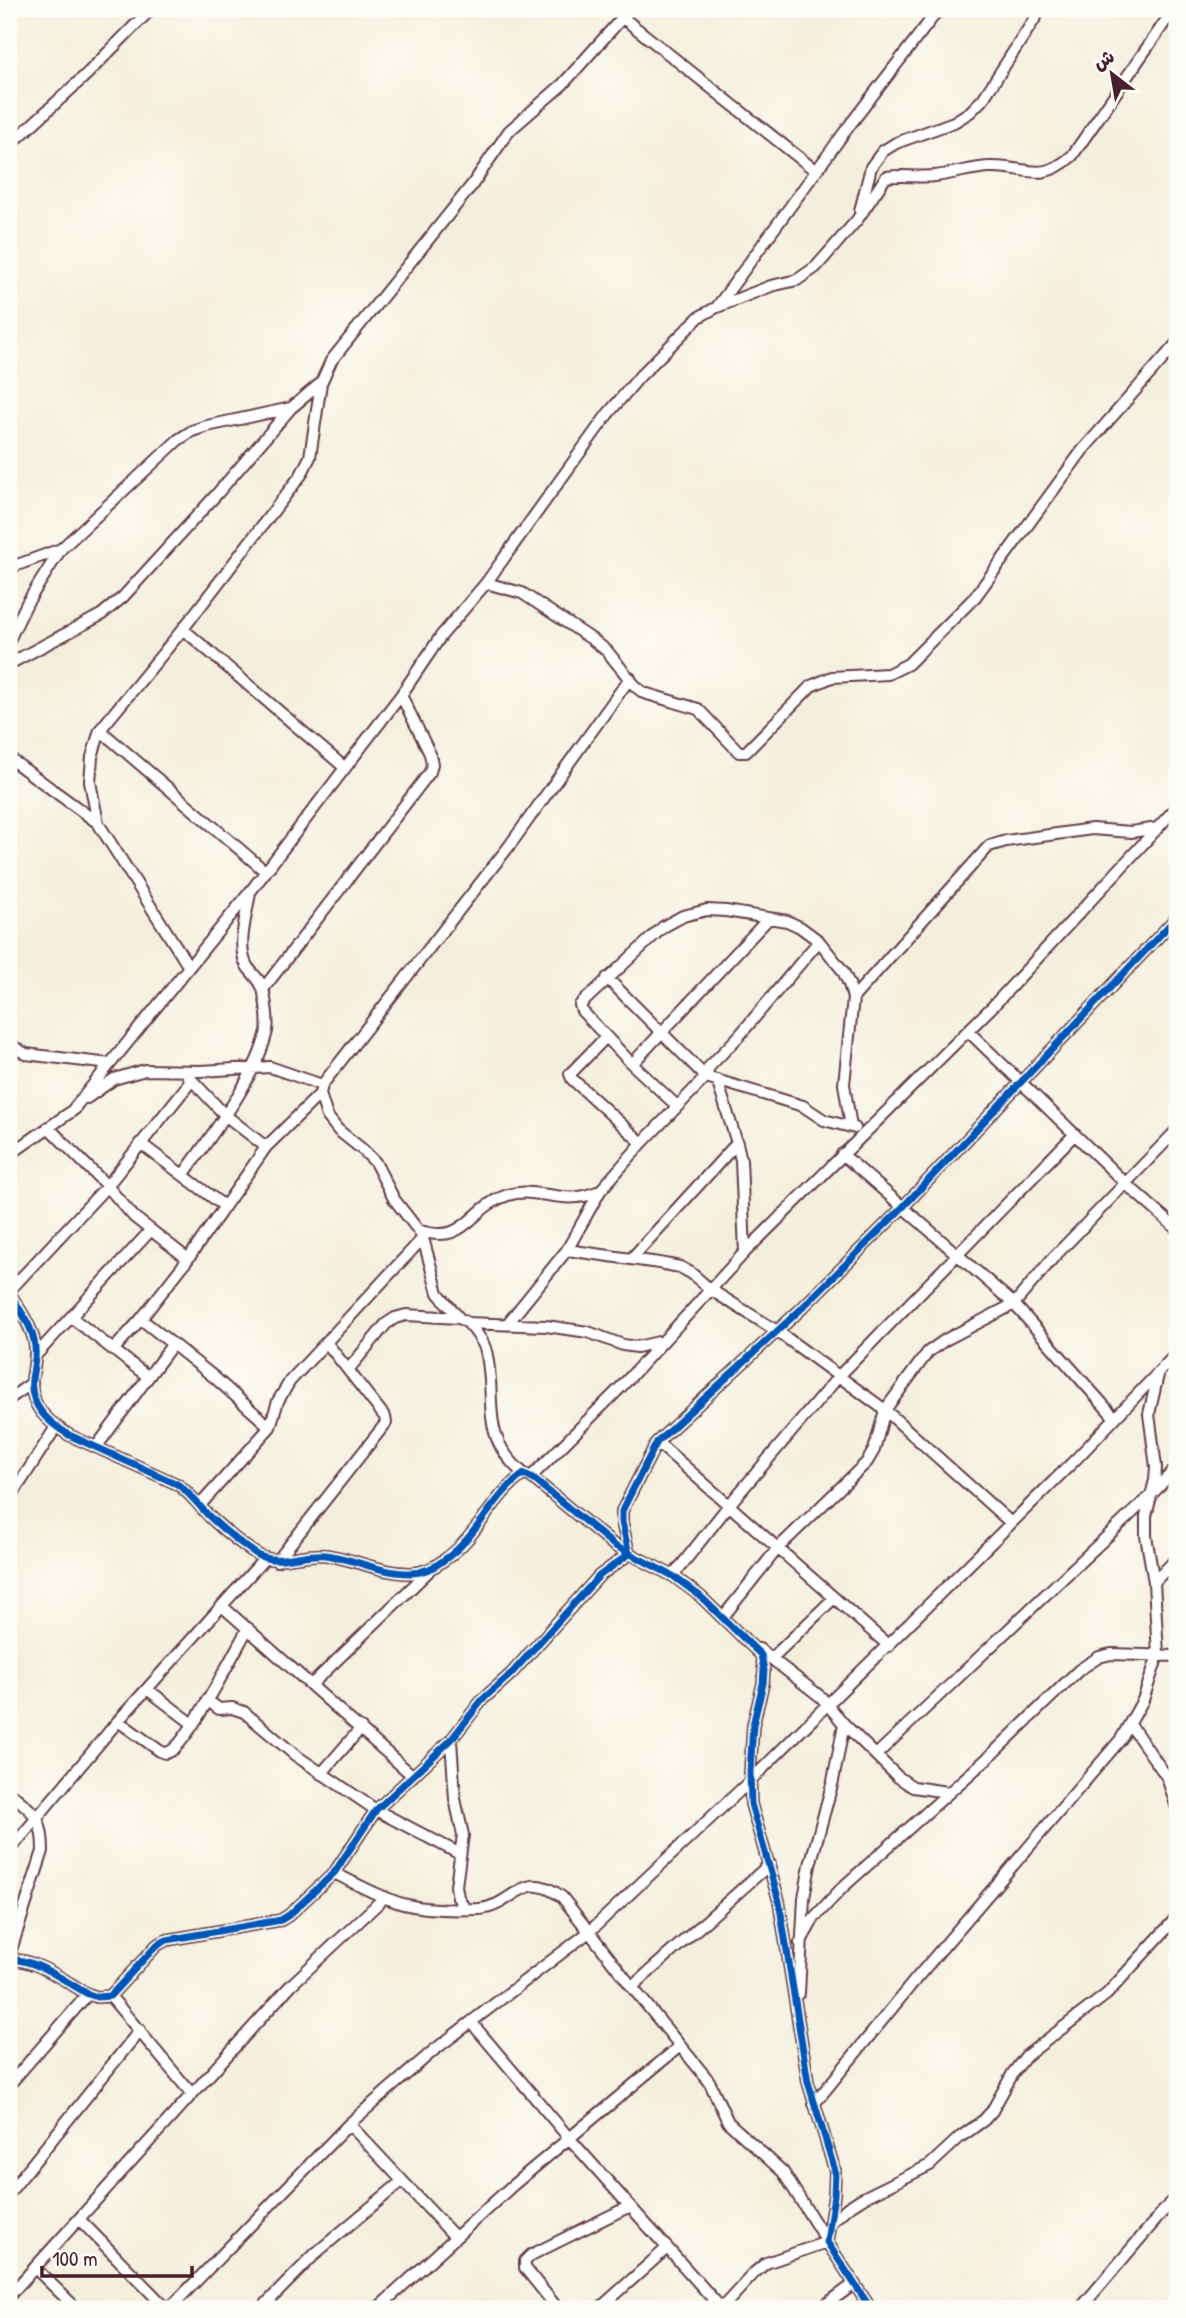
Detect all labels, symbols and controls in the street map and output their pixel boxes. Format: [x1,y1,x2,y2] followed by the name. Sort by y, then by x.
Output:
[1078,38,1148,108] north arrow
[1088,43,1119,76] text: ش
[42,2234,192,2278] scale bar
[52,2244,98,2273] text: 100 m

